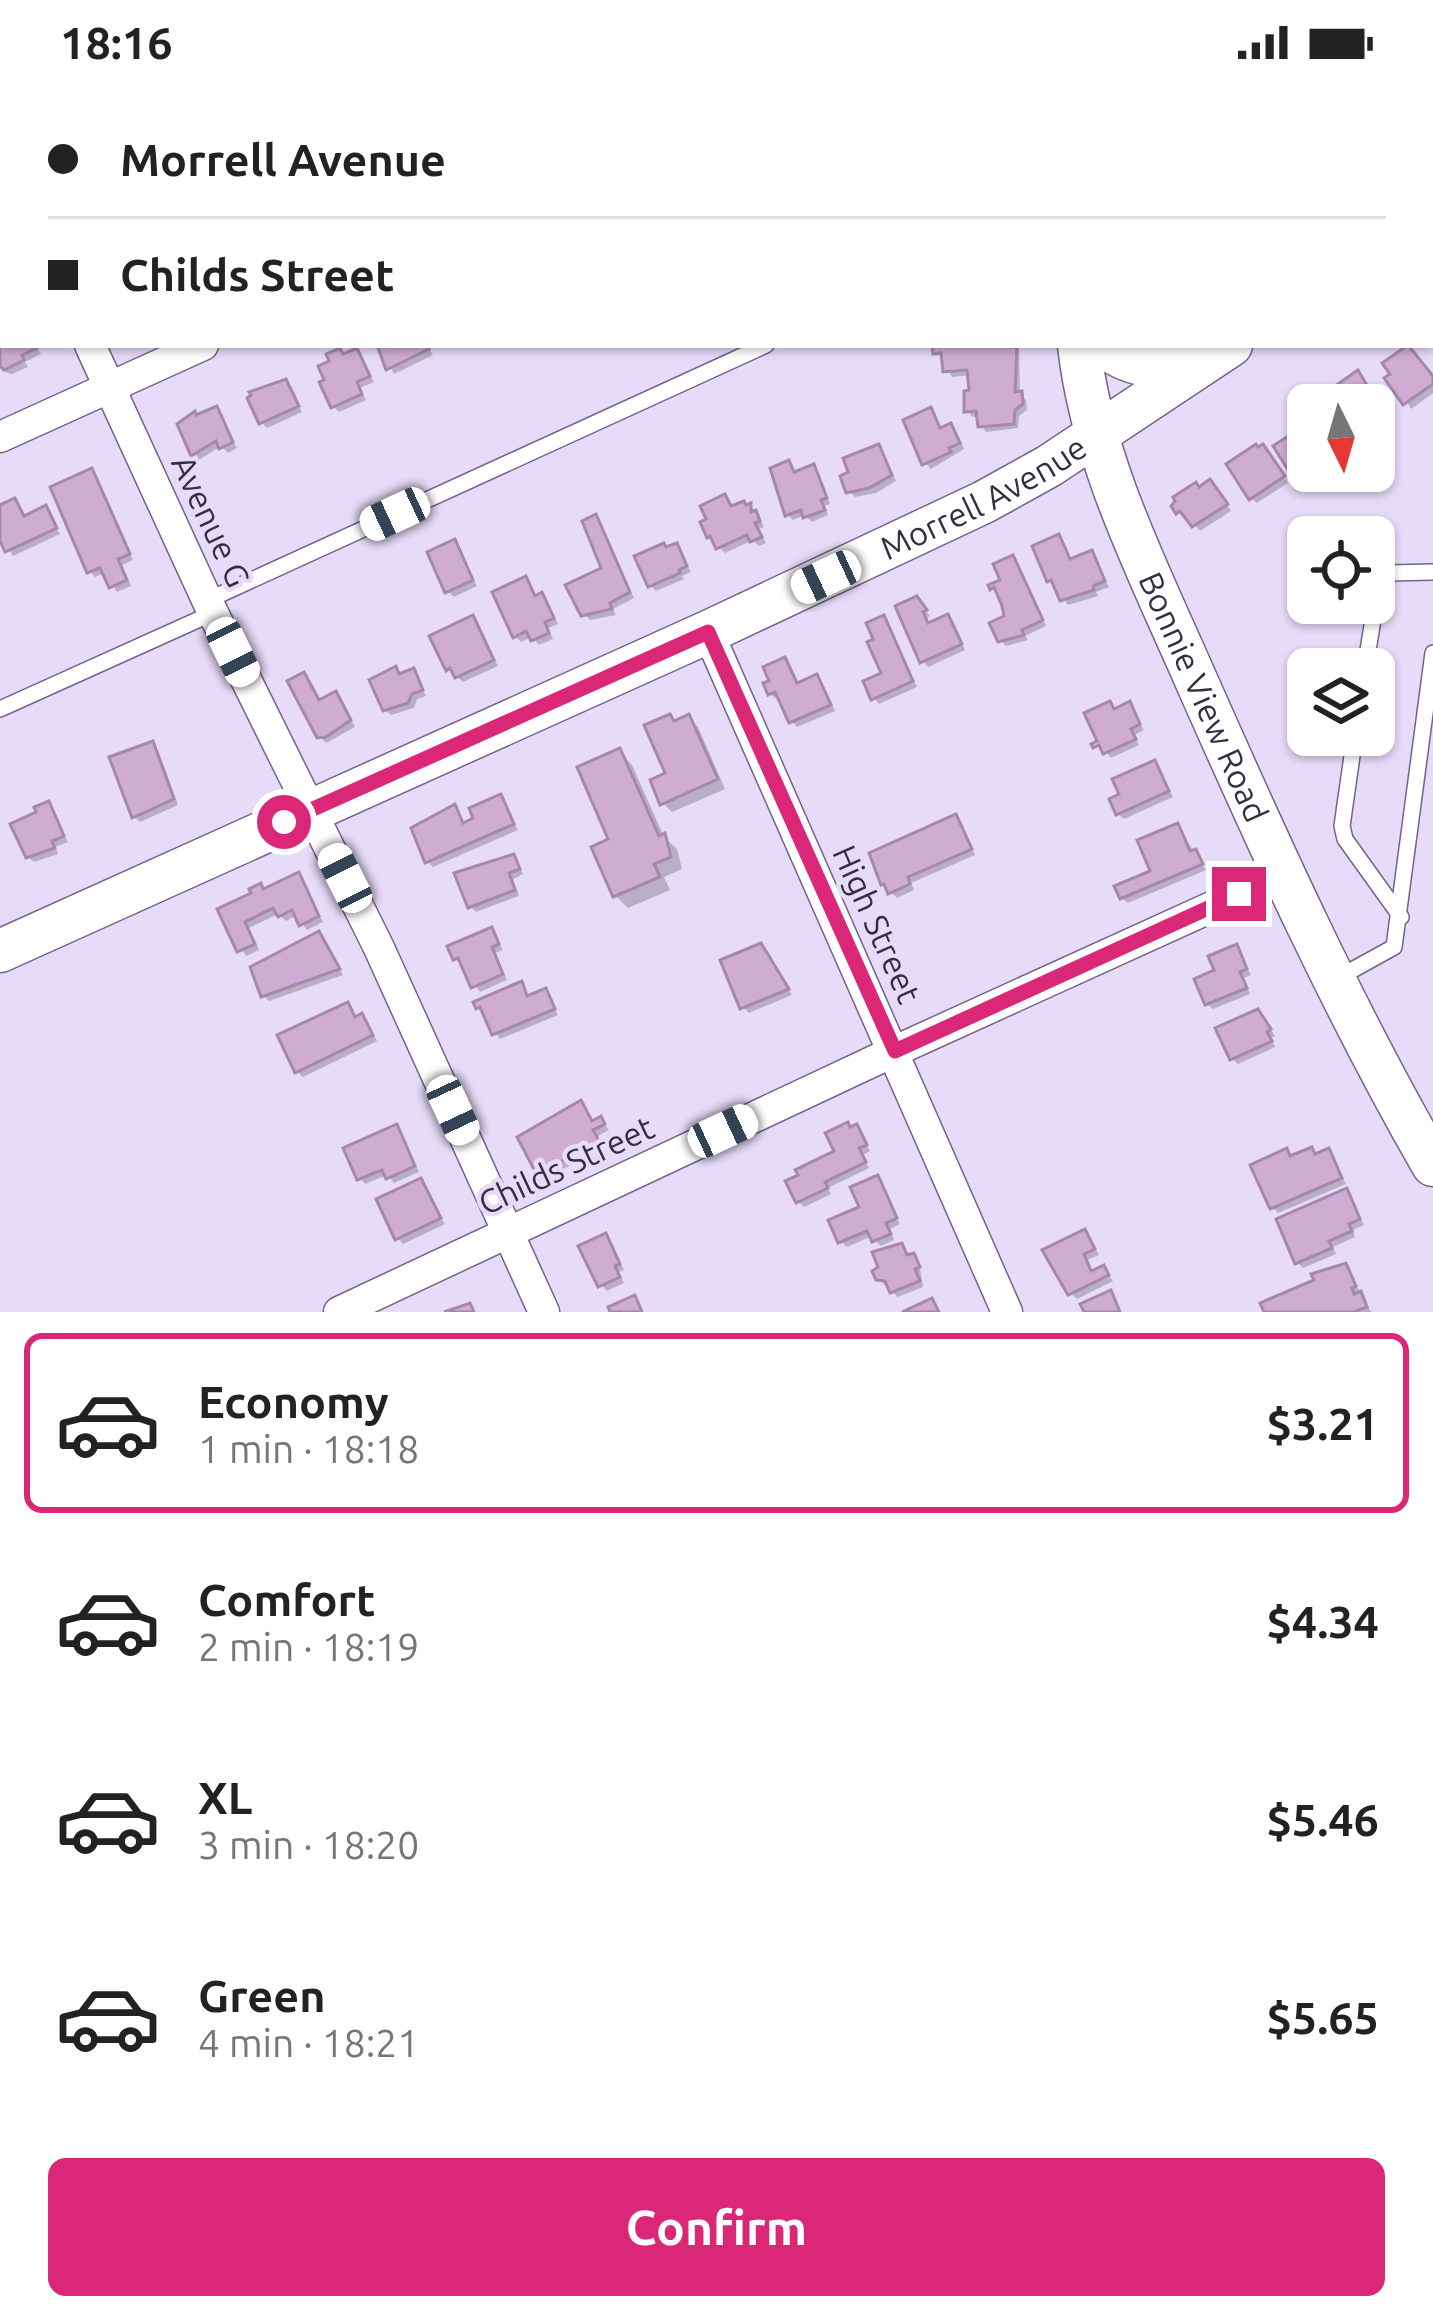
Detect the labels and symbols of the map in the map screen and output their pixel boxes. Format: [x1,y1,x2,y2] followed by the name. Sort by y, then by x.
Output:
[1287,384,1395,492] north arrow
[874,428,1093,566] street label: Morrell Avenue
[165,449,258,592] street label: Avenue G
[355,482,435,546] car
[786,545,866,609] car
[1132,566,1276,827] street label: Bonnie View Road
[201,612,265,692] car
[257,795,311,849] route start
[313,838,377,918] car
[826,839,929,1008] street label: High Street
[1212,867,1266,921] route end
[421,1070,485,1150] car
[683,1099,763,1163] car
[472,1108,659,1221] street label: Childs Street

